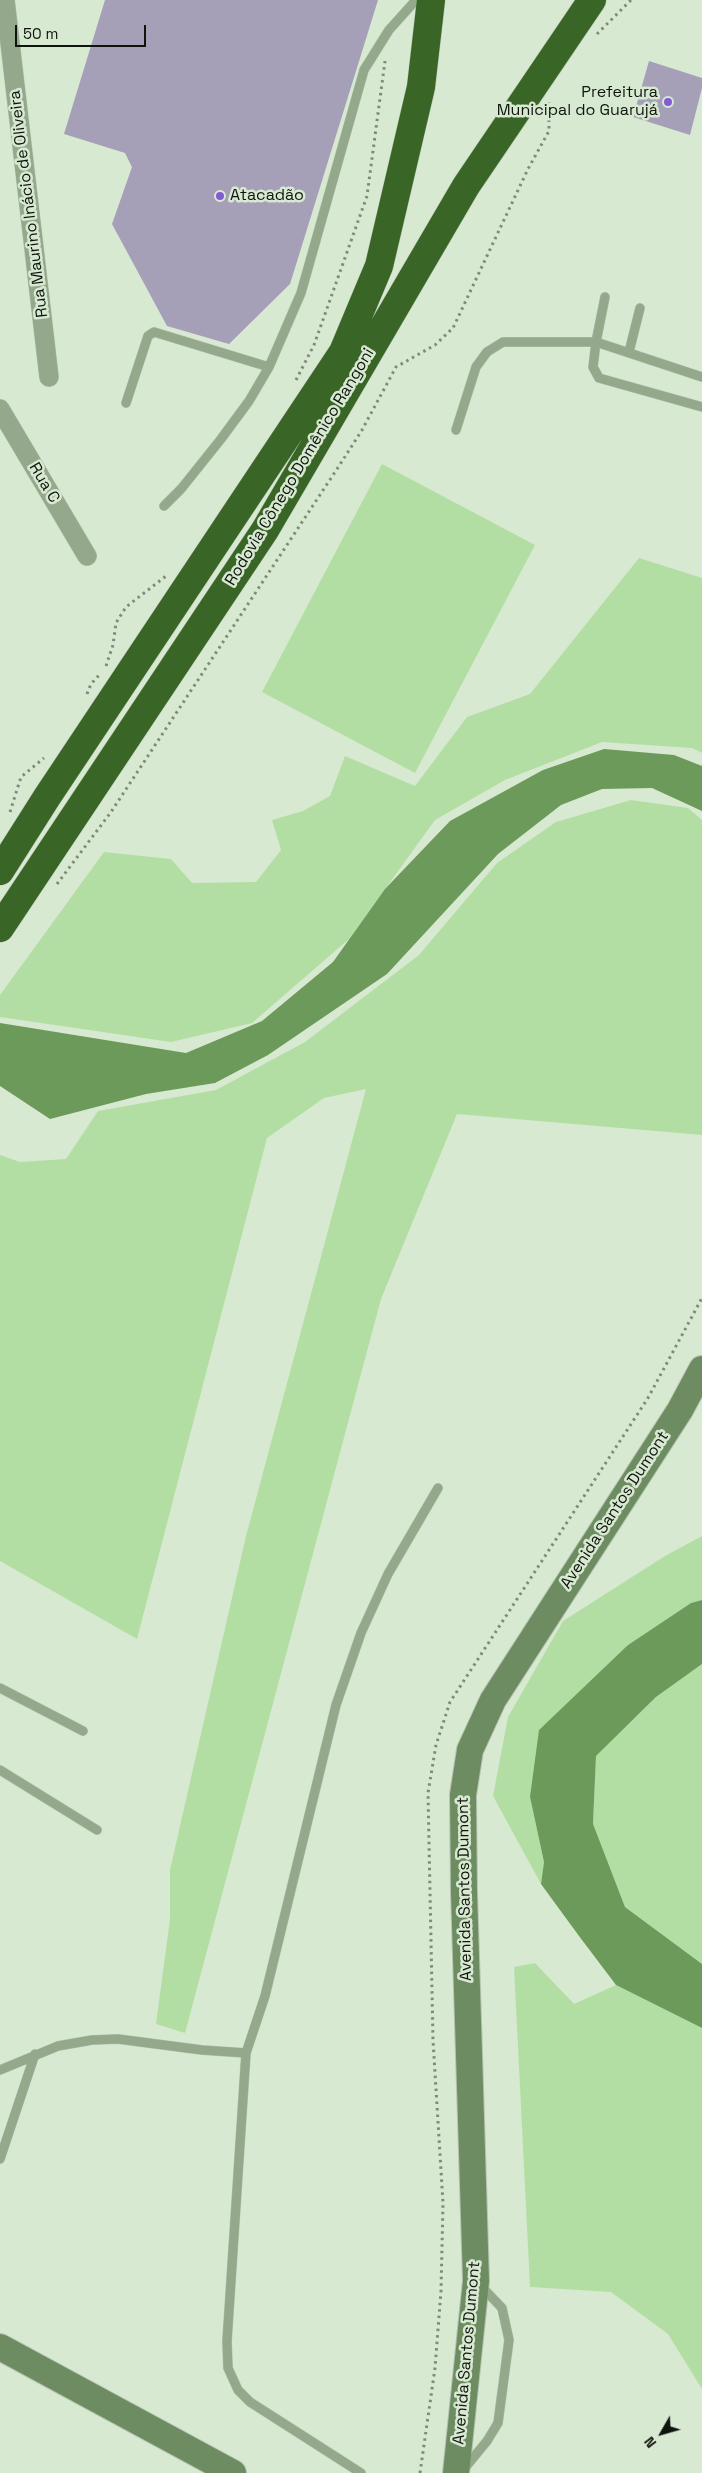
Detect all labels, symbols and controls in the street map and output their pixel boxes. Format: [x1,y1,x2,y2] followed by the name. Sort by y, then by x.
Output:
[18,15,149,47] scale bar
[23,24,58,43] text: 50 m
[497,83,658,121] place label: Prefeitura Municipal do Guarujá
[6,89,52,319] street label: Rua Maurino Inácio de Oliveira
[662,96,674,108] marker: Prefeitura Municipal do Guarujá
[230,186,304,206] place label: Atacadão
[214,190,226,202] marker: Atacadão
[221,345,379,589] street label: Rodovia Cônego Domênico Rangoni
[25,459,63,507] street label: Rua C
[557,1428,673,1592] street label: Avenida Santos Dumont
[454,1797,476,1981] street label: Avenida Santos Dumont
[449,2261,485,2445] street label: Avenida Santos Dumont
[637,2408,687,2458] north arrow
[640,2433,660,2451] text: N

